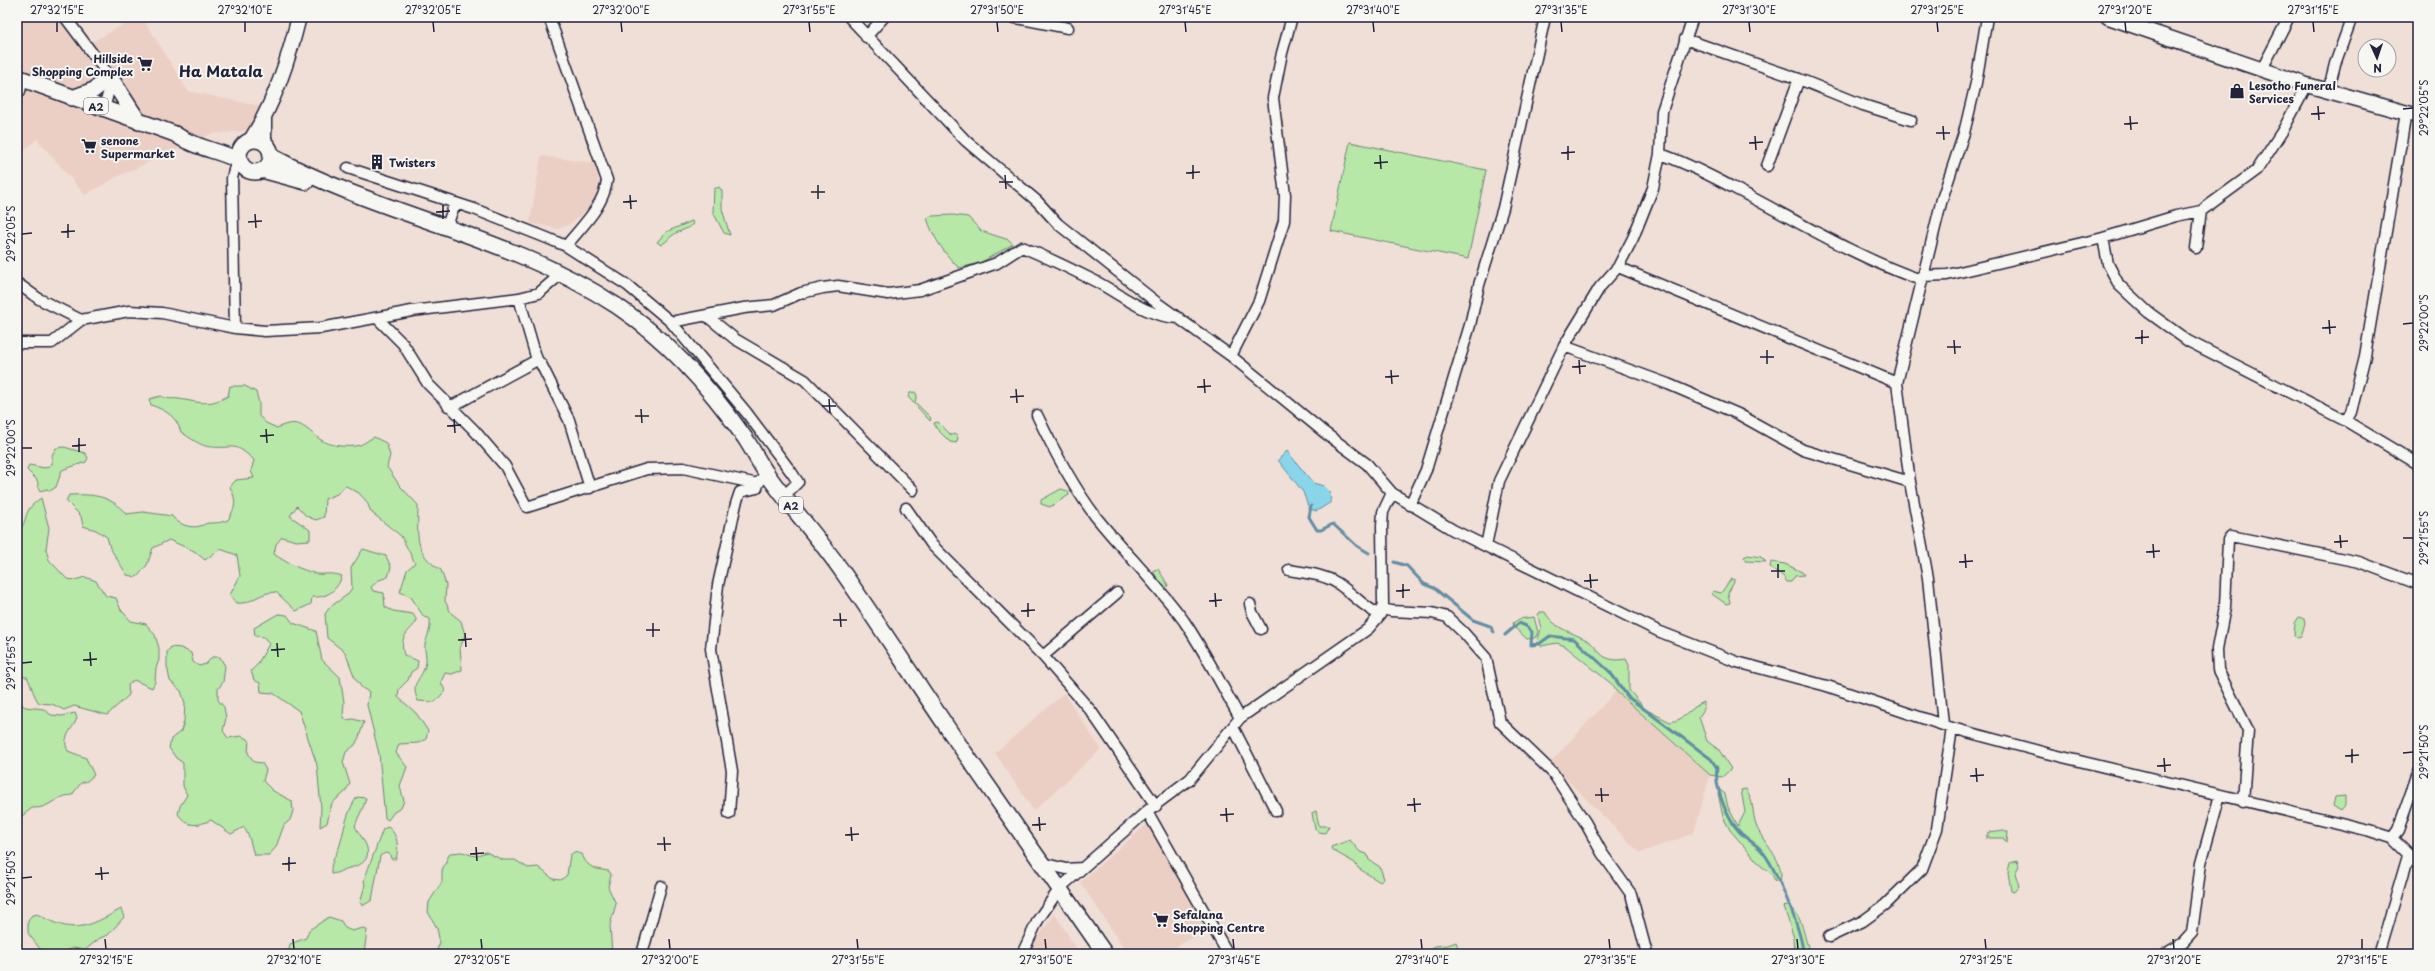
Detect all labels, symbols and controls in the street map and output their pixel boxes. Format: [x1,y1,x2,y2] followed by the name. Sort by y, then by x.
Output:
[30,2,84,17] text: 27°32'15"E
[218,2,272,17] text: 27°32'10"E
[405,2,461,17] text: 27°32'05"E
[592,2,650,17] text: 27°32'00"E
[782,2,836,17] text: 27°31'55"E
[970,2,1024,17] text: 27°31'50"E
[1159,2,1211,17] text: 27°31'45"E
[1346,2,1400,17] text: 27°31'40"E
[1534,2,1588,17] text: 27°31'35"E
[1722,2,1776,17] text: 27°31'30"E
[1910,2,1964,17] text: 27°31'25"E
[2098,2,2152,17] text: 27°31'20"E
[2287,2,2339,17] text: 27°31'15"E
[2357,38,2397,78] north arrow
[32,50,133,80] place label: Hillside Shopping Complex
[136,55,154,73] supermarket icon: Hillside Shopping Complex
[179,59,264,82] district label: Ha Matala
[2372,60,2382,77] text: N
[2249,77,2336,107] place label: Lesotho Funeral Services
[2416,80,2431,136] text: 29°22'05"S
[2228,82,2246,100] shop icon: Lesotho Funeral Services
[84,98,108,114] road number: A2
[101,132,175,162] place label: senone Supermarket
[80,137,98,155] supermarket icon: senone Supermarket
[368,153,386,171] building icon: Twisters
[389,154,436,171] place label: Twisters
[3,206,18,262] text: 29°22'05"S
[2416,294,2431,352] text: 29°22'00"S
[3,419,18,477] text: 29°22'00"S
[779,497,803,513] road number: A2
[2416,511,2431,565] text: 29°21'55"S
[3,636,18,690] text: 29°21'55"S
[2416,725,2431,779] text: 29°21'50"S
[3,851,18,905] text: 29°21'50"S
[1173,906,1265,936] place label: Sefalana Shopping Centre
[1152,911,1170,929] supermarket icon: Sefalana Shopping Centre
[79,952,133,967] text: 27°32'15"E
[267,952,321,967] text: 27°32'10"E
[454,952,510,967] text: 27°32'05"E
[641,952,699,967] text: 27°32'00"E
[831,952,885,967] text: 27°31'55"E
[1019,952,1073,967] text: 27°31'50"E
[1208,952,1260,967] text: 27°31'45"E
[1395,952,1449,967] text: 27°31'40"E
[1583,952,1637,967] text: 27°31'35"E
[1771,952,1825,967] text: 27°31'30"E
[1959,952,2013,967] text: 27°31'25"E
[2147,952,2201,967] text: 27°31'20"E
[2336,952,2388,967] text: 27°31'15"E

